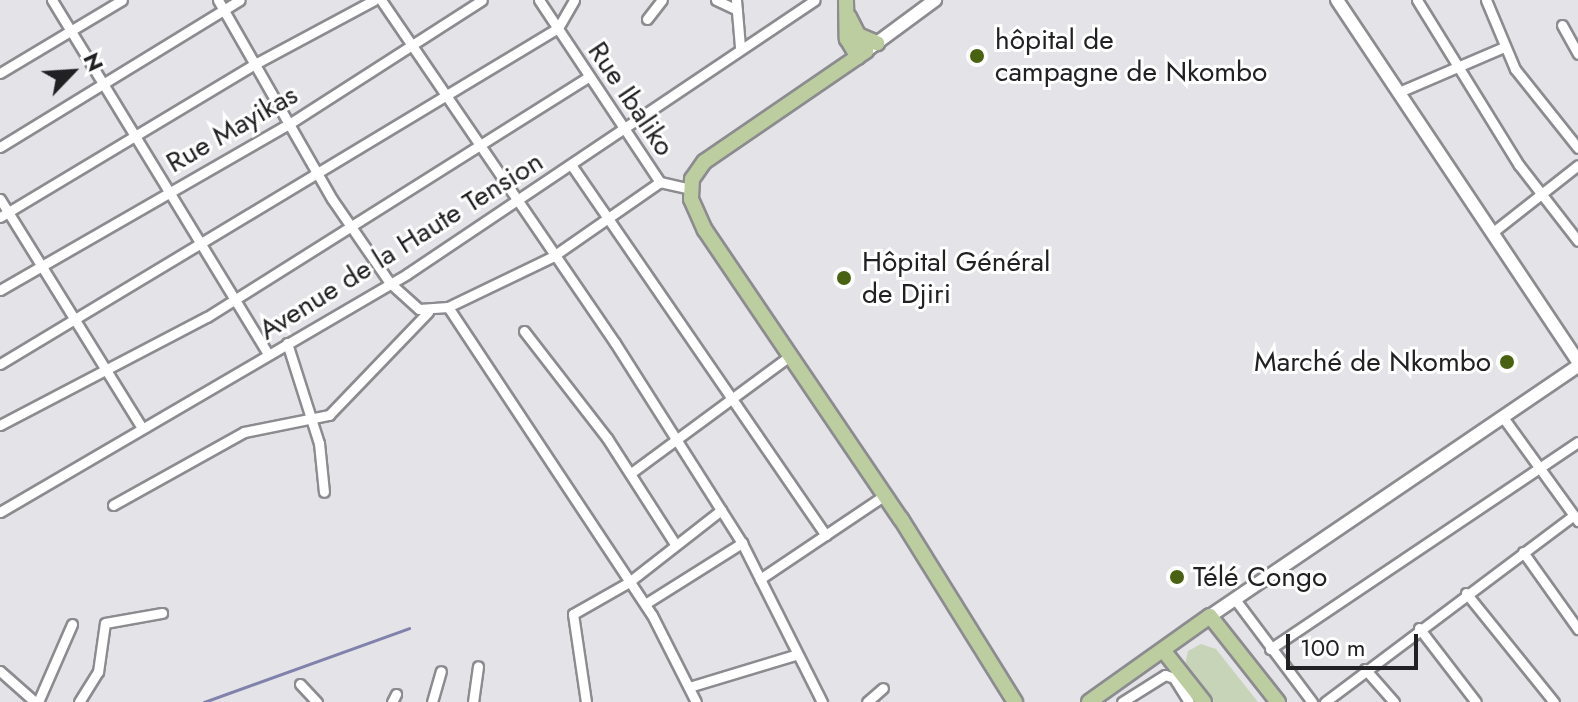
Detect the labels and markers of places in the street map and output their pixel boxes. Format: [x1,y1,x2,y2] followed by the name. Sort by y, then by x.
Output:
[995,23,1267,89] place label: hôpital de campagne de Nkombo
[966,45,988,67] marker: hôpital de campagne de Nkombo
[862,245,1050,311] place label: Hôpital Général de Djiri
[833,267,855,289] marker: Hôpital Général de Djiri
[1254,345,1491,379] place label: Marché de Nkombo
[1498,353,1516,371] marker: Marché de Nkombo
[1193,560,1327,594] place label: Télé Congo
[1168,568,1186,586] marker: Télé Congo

